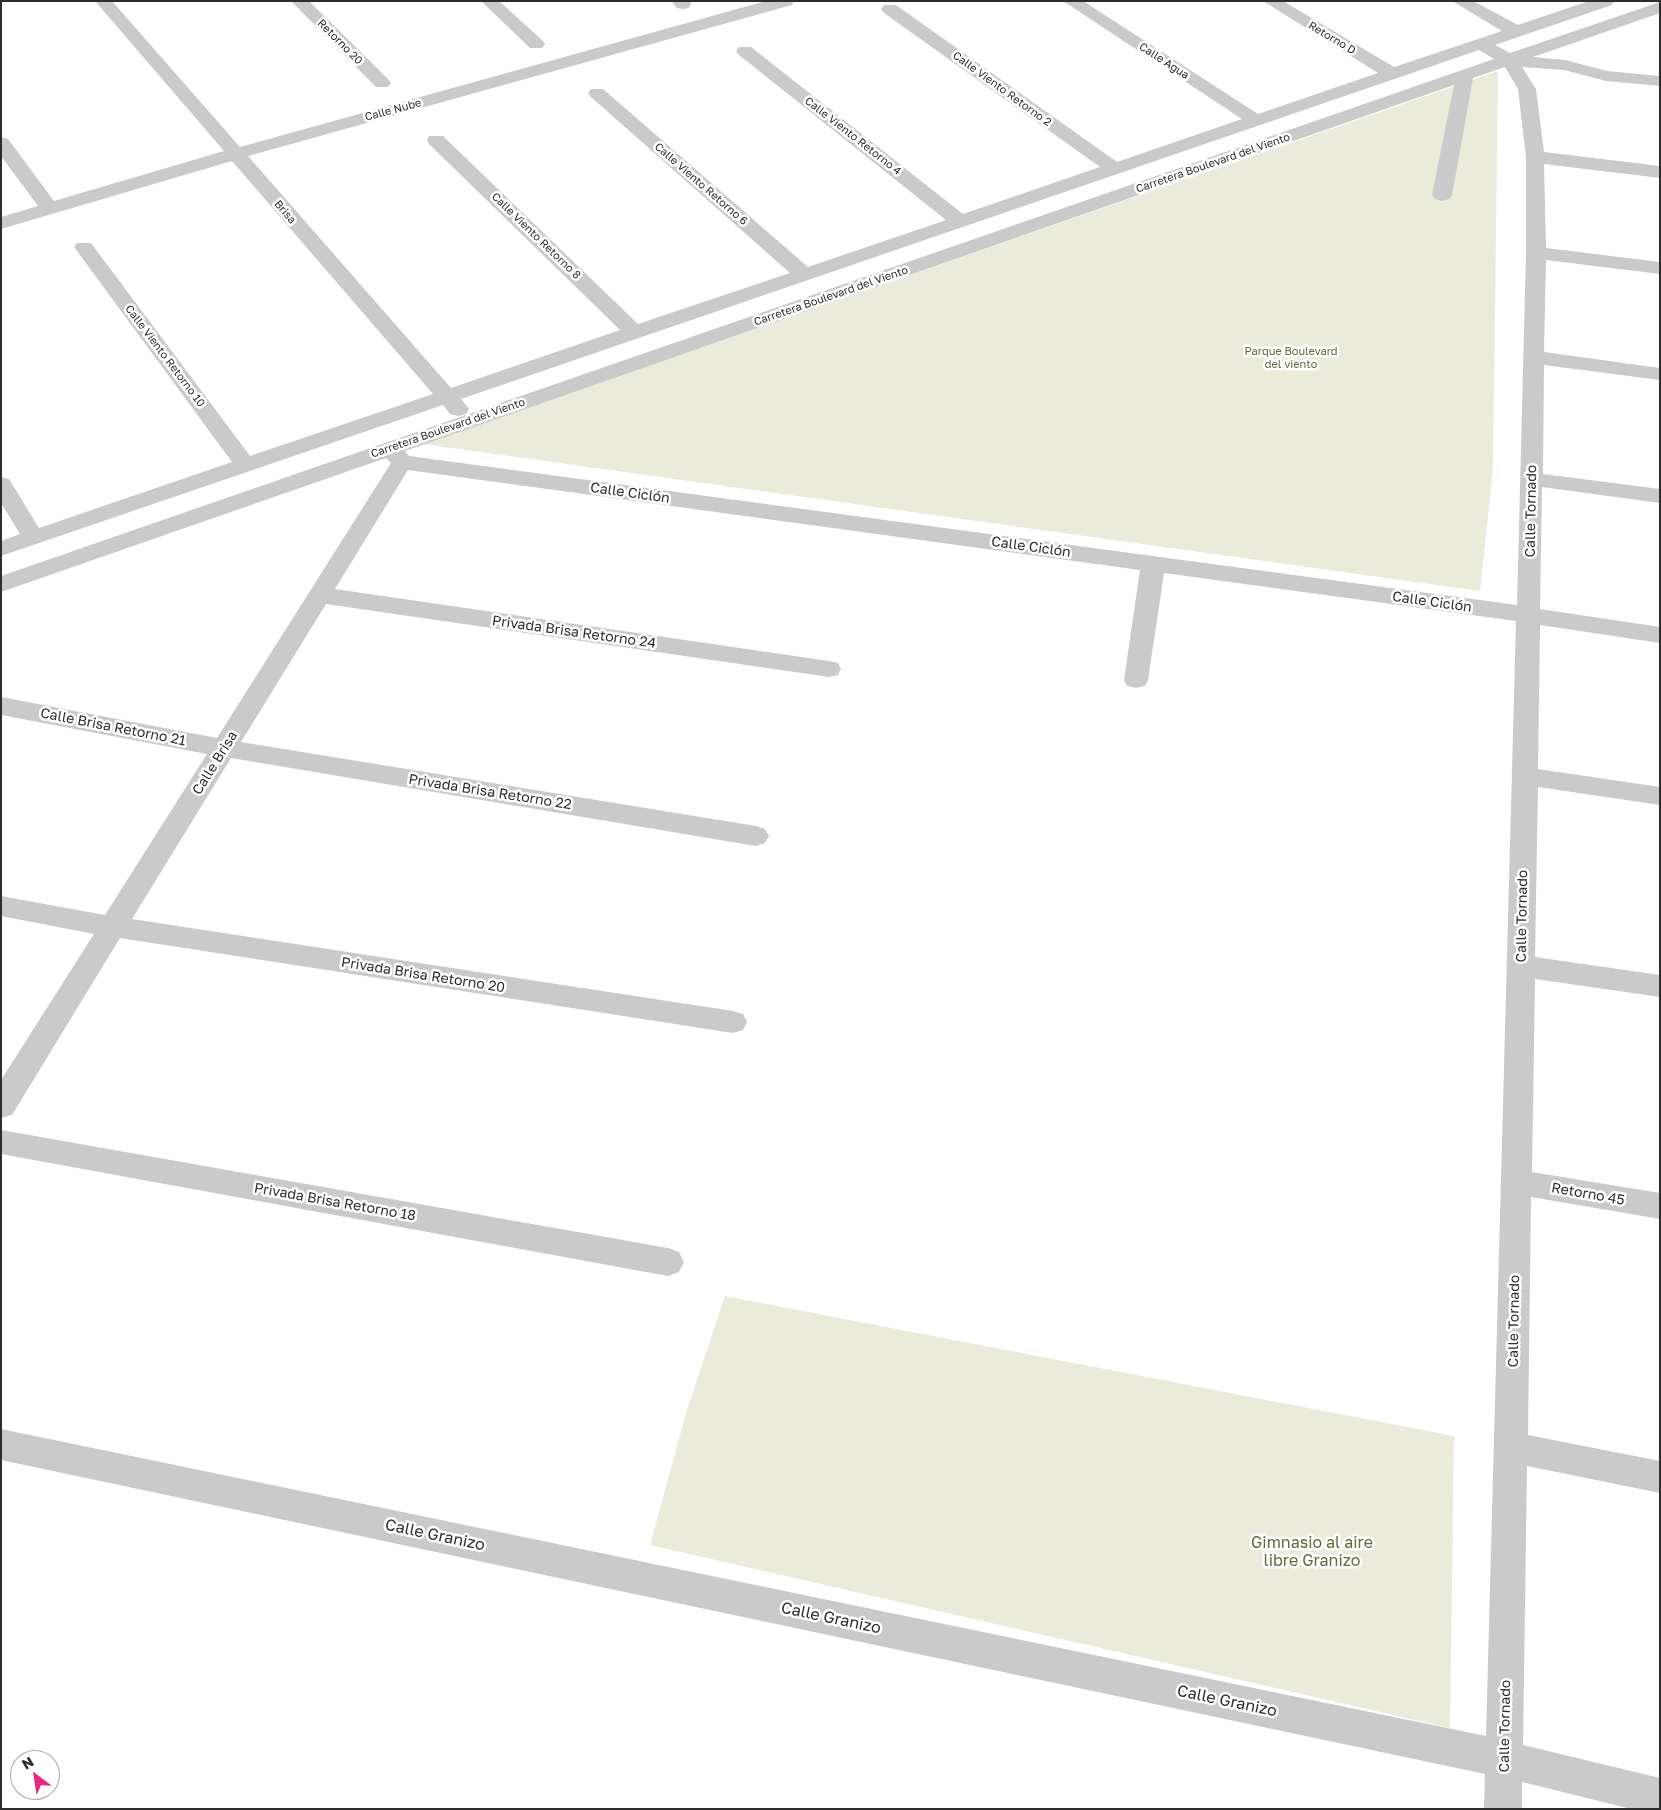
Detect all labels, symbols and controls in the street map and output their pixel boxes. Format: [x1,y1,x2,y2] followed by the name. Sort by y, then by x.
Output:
[315,17,365,67] street label: Retorno 20
[1306,19,1358,57] street label: Retorno D
[1137,40,1191,82] street label: Calle Agua
[950,49,1054,129] street label: Calle Viento Retorno 2
[802,94,904,178] street label: Calle Viento Retorno 4
[363,96,423,124] street label: Calle Nube
[1134,130,1292,196] street label: Carretera Boulevard del Viento
[652,140,750,228] street label: Calle Viento Retorno 6
[489,190,583,282] street label: Calle Viento Retorno 8
[271,198,299,226] street label: Brisa
[752,263,910,329] street label: Carretera Boulevard del Viento
[122,302,208,410] street label: Calle Viento Retorno 10
[1244,345,1338,371] park label: Parque Boulevard del viento
[369,395,527,461] street label: Carretera Boulevard del Viento
[1522,465,1540,557] street label: Calle Tornado
[589,479,671,507] street label: Calle Ciclón
[990,533,1072,561] street label: Calle Ciclón
[1391,588,1473,616] street label: Calle Ciclón
[491,612,657,652] street label: Privada Brisa Retorno 24
[39,705,187,749] street label: Calle Brisa Retorno 21
[189,728,241,798] street label: Calle Brisa
[407,771,573,813] street label: Privada Brisa Retorno 22
[1513,870,1531,962] street label: Calle Tornado
[340,954,506,996] street label: Privada Brisa Retorno 20
[253,1179,417,1225] street label: Privada Brisa Retorno 18
[1550,1179,1626,1209] street label: Retorno 45
[1505,1275,1523,1367] street label: Calle Tornado
[383,1515,487,1555] street label: Calle Granizo
[1251,1533,1373,1571] park label: Gimnasio al aire libre Granizo
[779,1598,883,1638] street label: Calle Granizo
[1496,1680,1514,1772] street label: Calle Tornado
[1175,1681,1279,1721] street label: Calle Granizo
[10,1750,60,1800] north arrow
[19,1753,36,1773] text: N

